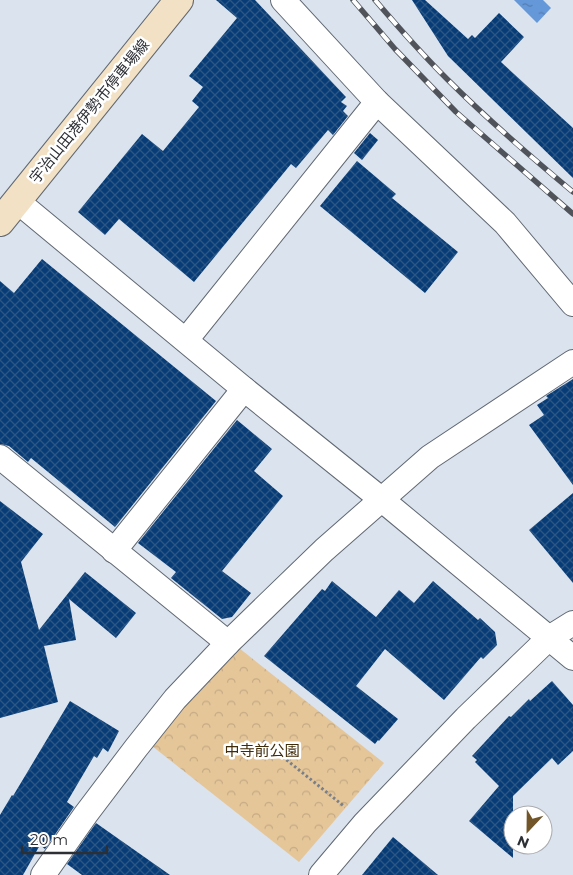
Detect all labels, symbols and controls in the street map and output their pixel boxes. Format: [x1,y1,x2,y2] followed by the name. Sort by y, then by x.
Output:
[25,35,153,187] street label: 宇治山田港伊勢市停車場線
[224,741,300,760] park label: 中寺前公園
[503,805,553,855] north arrow
[22,822,108,854] scale bar
[30,830,68,849] text: 20 m
[515,832,532,853] text: N

